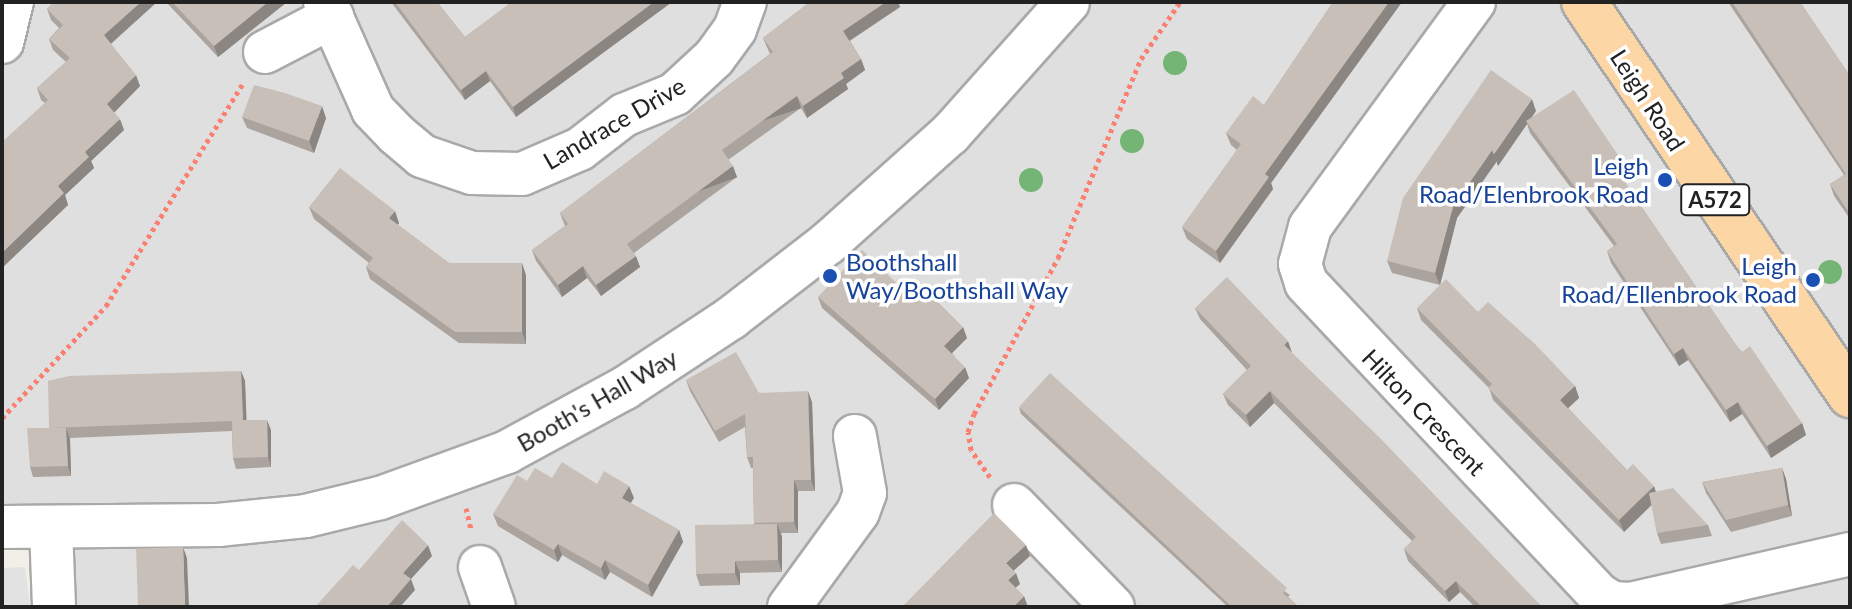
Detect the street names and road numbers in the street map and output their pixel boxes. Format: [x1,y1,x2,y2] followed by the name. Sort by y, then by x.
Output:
[1605,44,1691,156] street label: Leigh Road
[538,71,690,175] street label: Landrace Drive
[1679,182,1751,218] road number: A572
[512,342,682,458] street label: Booth's Hall Way
[1357,343,1491,481] street label: Hilton Crescent

